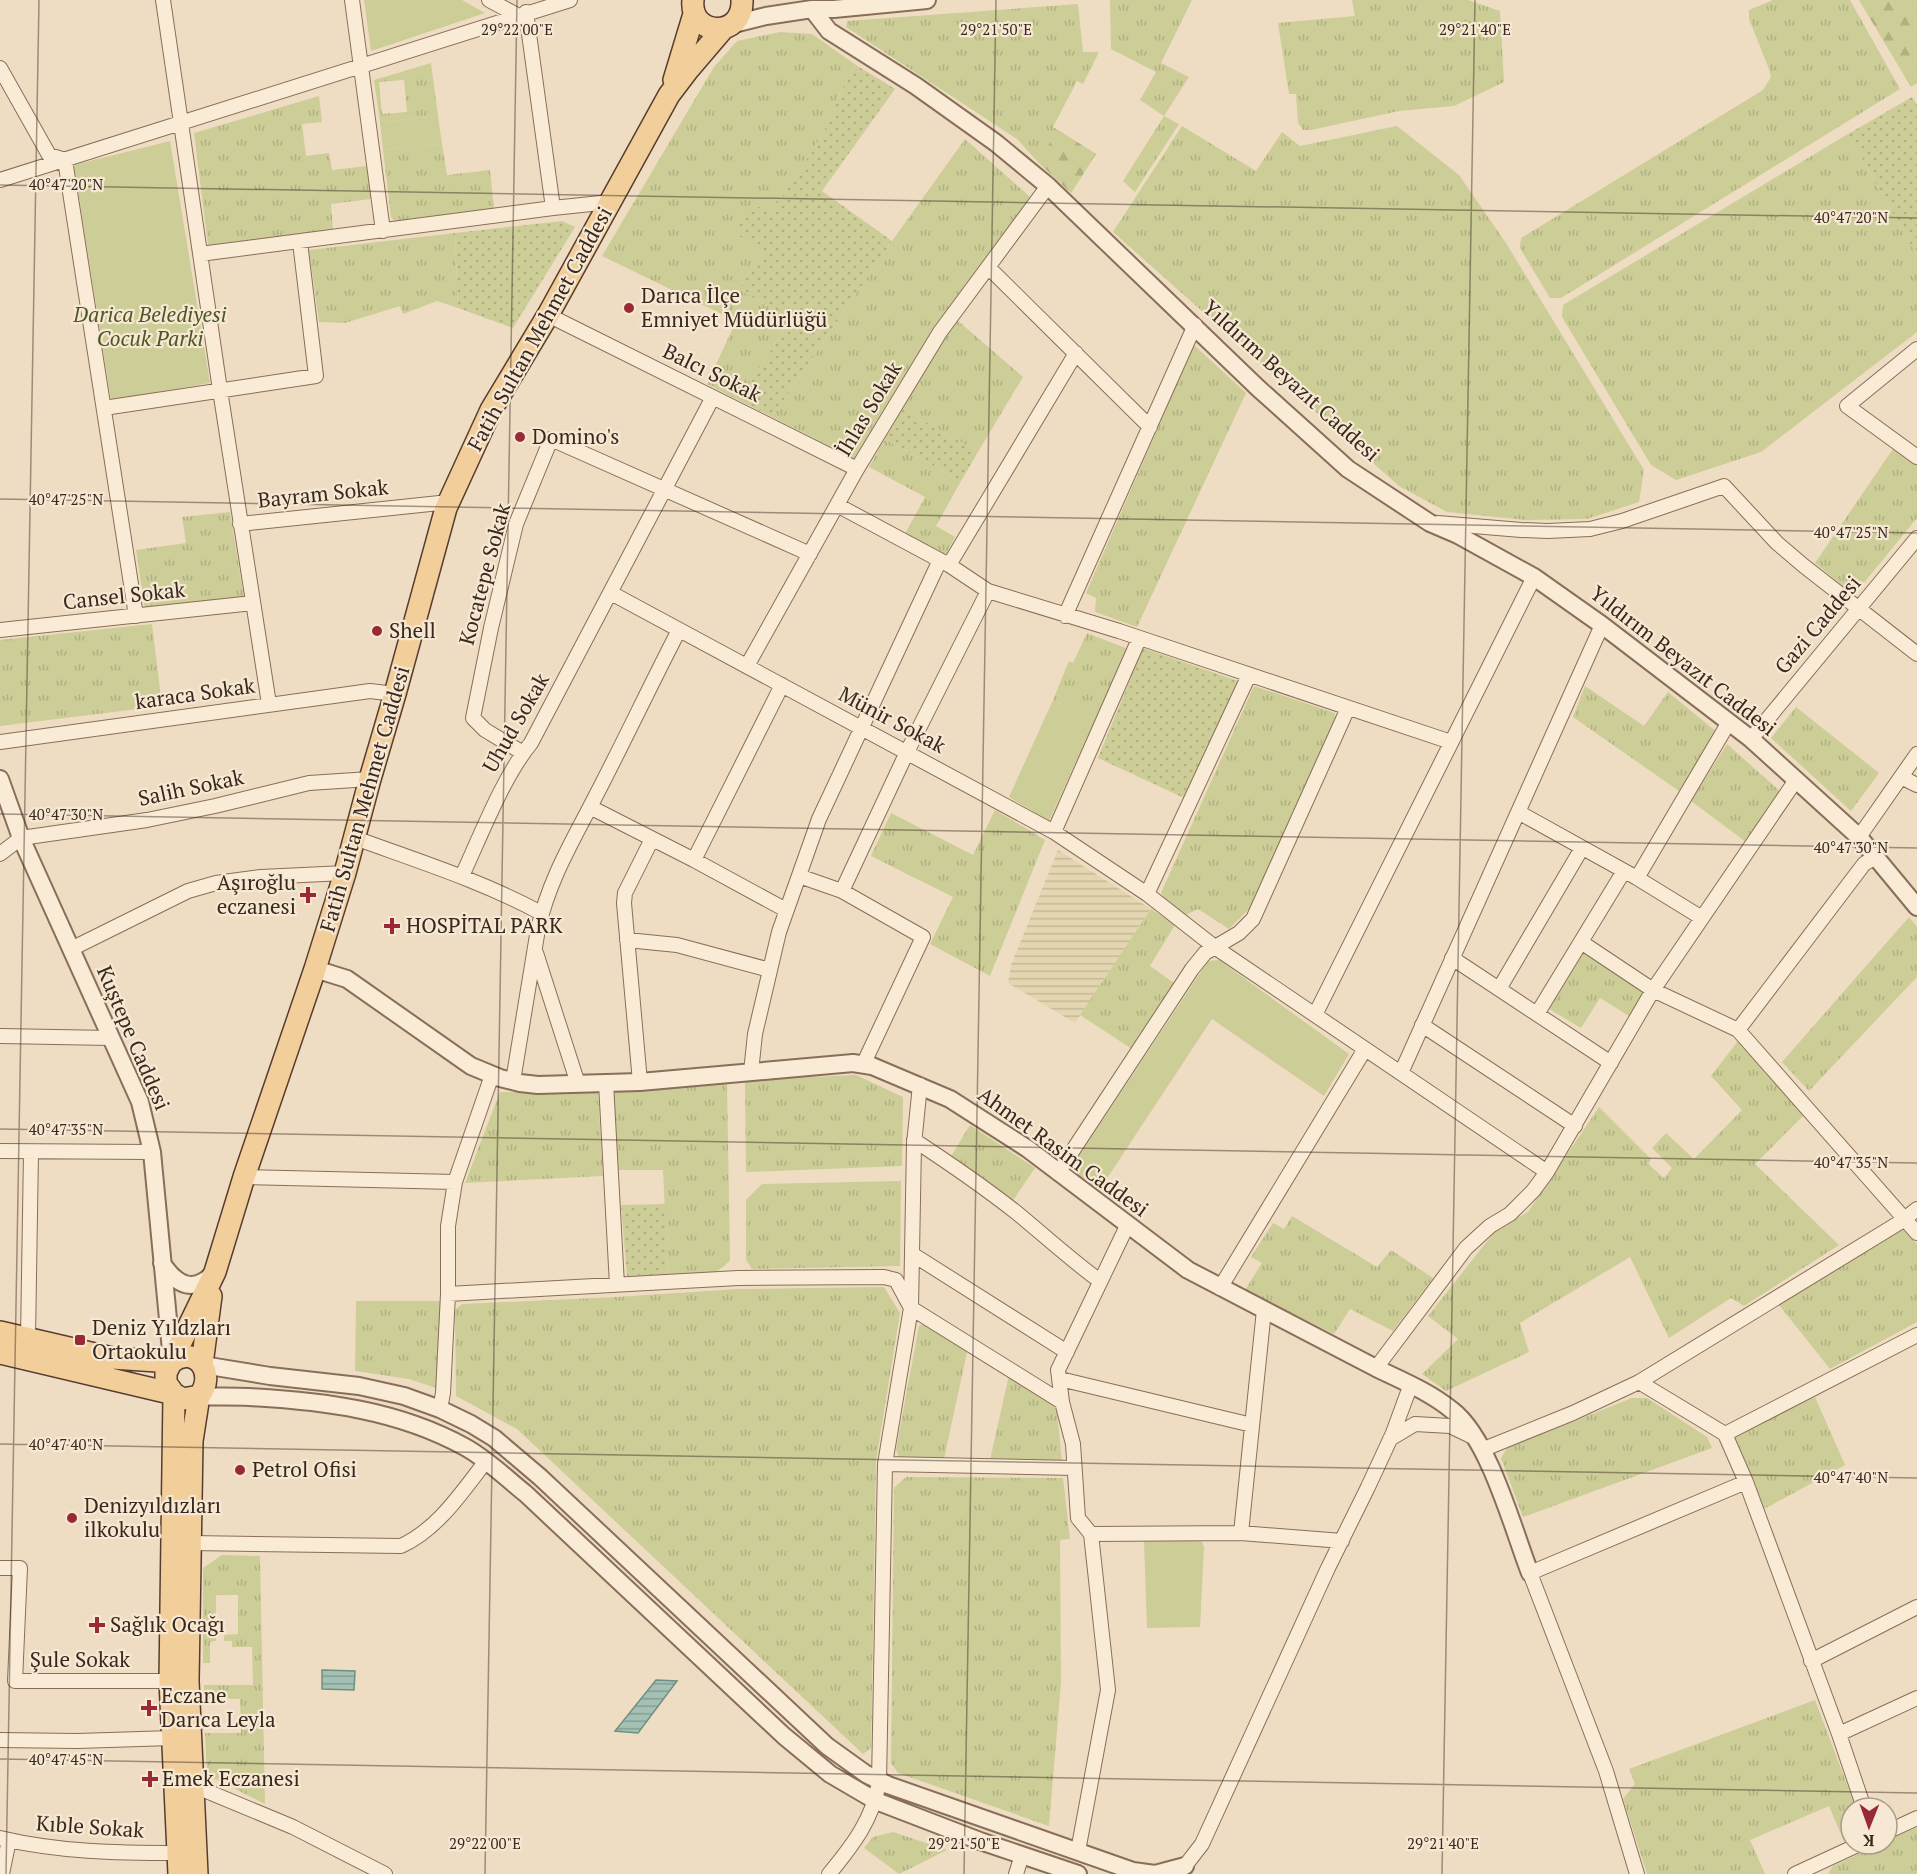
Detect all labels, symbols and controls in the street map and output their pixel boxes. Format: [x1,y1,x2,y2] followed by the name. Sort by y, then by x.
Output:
[481,19,553,39] text: 29°22'00"E
[960,19,1032,39] text: 29°21'50"E
[1439,19,1511,39] text: 29°21'40"E
[29,174,103,194] text: 40°47'20"N
[460,201,618,456] street label: Fatih Sultan Mehmet Caddesi
[1814,207,1888,227] text: 40°47'20"N
[641,281,827,333] place label: Darıca İlçe Emniyet Müdürlüğü
[1197,293,1386,467] street label: Yıldırım Beyazıt Caddesi
[72,300,227,352] park label: Darica Belediyesi Cocuk Parki
[622,301,636,315] marker: Darıca İlçe Emniyet Müdürlüğü
[659,336,766,408] street label: Balcı Sokak
[829,356,908,461] street label: İhlas Sokak
[532,422,619,450] place label: Domino's
[513,430,527,444] marker: Domino's
[256,472,390,514] street label: Bayram Sokak
[29,489,103,509] text: 40°47'25"N
[452,500,516,648] street label: Kocatepe Sokak
[1814,522,1888,542] text: 40°47'25"N
[1768,569,1867,679] street label: Gazi Caddesi
[61,575,187,615] street label: Cansel Sokak
[1585,579,1782,742] street label: Yıldırım Beyazıt Caddesi
[389,616,436,644] place label: Shell
[370,624,384,638] marker: Shell
[313,663,415,935] street label: Fatih Sultan Mehmet Caddesi
[475,668,555,777] street label: Uhud Sokak
[133,671,257,715] street label: karaca Sokak
[834,679,951,759] street label: Münir Sokak
[136,762,246,812] street label: Salih Sokak
[29,804,103,824] text: 40°47'30"N
[1814,837,1888,857] text: 40°47'30"N
[217,868,296,920] place label: Aşıroğlu eczanesi
[301,888,315,902] marker: Aşıroğlu eczanesi
[406,911,563,939] place label: HOSPİTAL PARK
[383,917,401,935] marker: HOSPİTAL PARK
[91,961,177,1114] street label: Kuştepe Caddesi
[973,1080,1154,1223] street label: Ahmet Rasim Caddesi
[29,1119,103,1139] text: 40°47'35"N
[1814,1152,1888,1172] text: 40°47'35"N
[92,1313,231,1365] place label: Deniz Yıldzları Ortaokulu
[73,1333,87,1347] marker: Deniz Yıldzları Ortaokulu
[29,1434,103,1454] text: 40°47'40"N
[252,1455,357,1483] place label: Petrol Ofisi
[233,1463,247,1477] marker: Petrol Ofisi
[1814,1467,1888,1487] text: 40°47'40"N
[84,1491,221,1543] place label: Denizyıldızları ilkokulu
[65,1511,79,1525] marker: Denizyıldızları ilkokulu
[110,1610,225,1638] place label: Sağlık Ocağı
[88,1616,106,1634] marker: Sağlık Ocağı
[30,1645,130,1673] street label: Şule Sokak
[161,1681,276,1733] place label: Eczane Darıca Leyla
[142,1701,156,1715] marker: Eczane Darıca Leyla
[29,1749,103,1769] text: 40°47'45"N
[162,1764,300,1792] place label: Emek Eczanesi
[143,1772,157,1786] marker: Emek Eczanesi
[1839,1796,1899,1856] north arrow
[35,1808,145,1844] street label: Kıble Sokak
[1862,1830,1875,1852] text: K
[449,1833,521,1853] text: 29°22'00"E
[928,1833,1000,1853] text: 29°21'50"E
[1407,1833,1479,1853] text: 29°21'40"E

